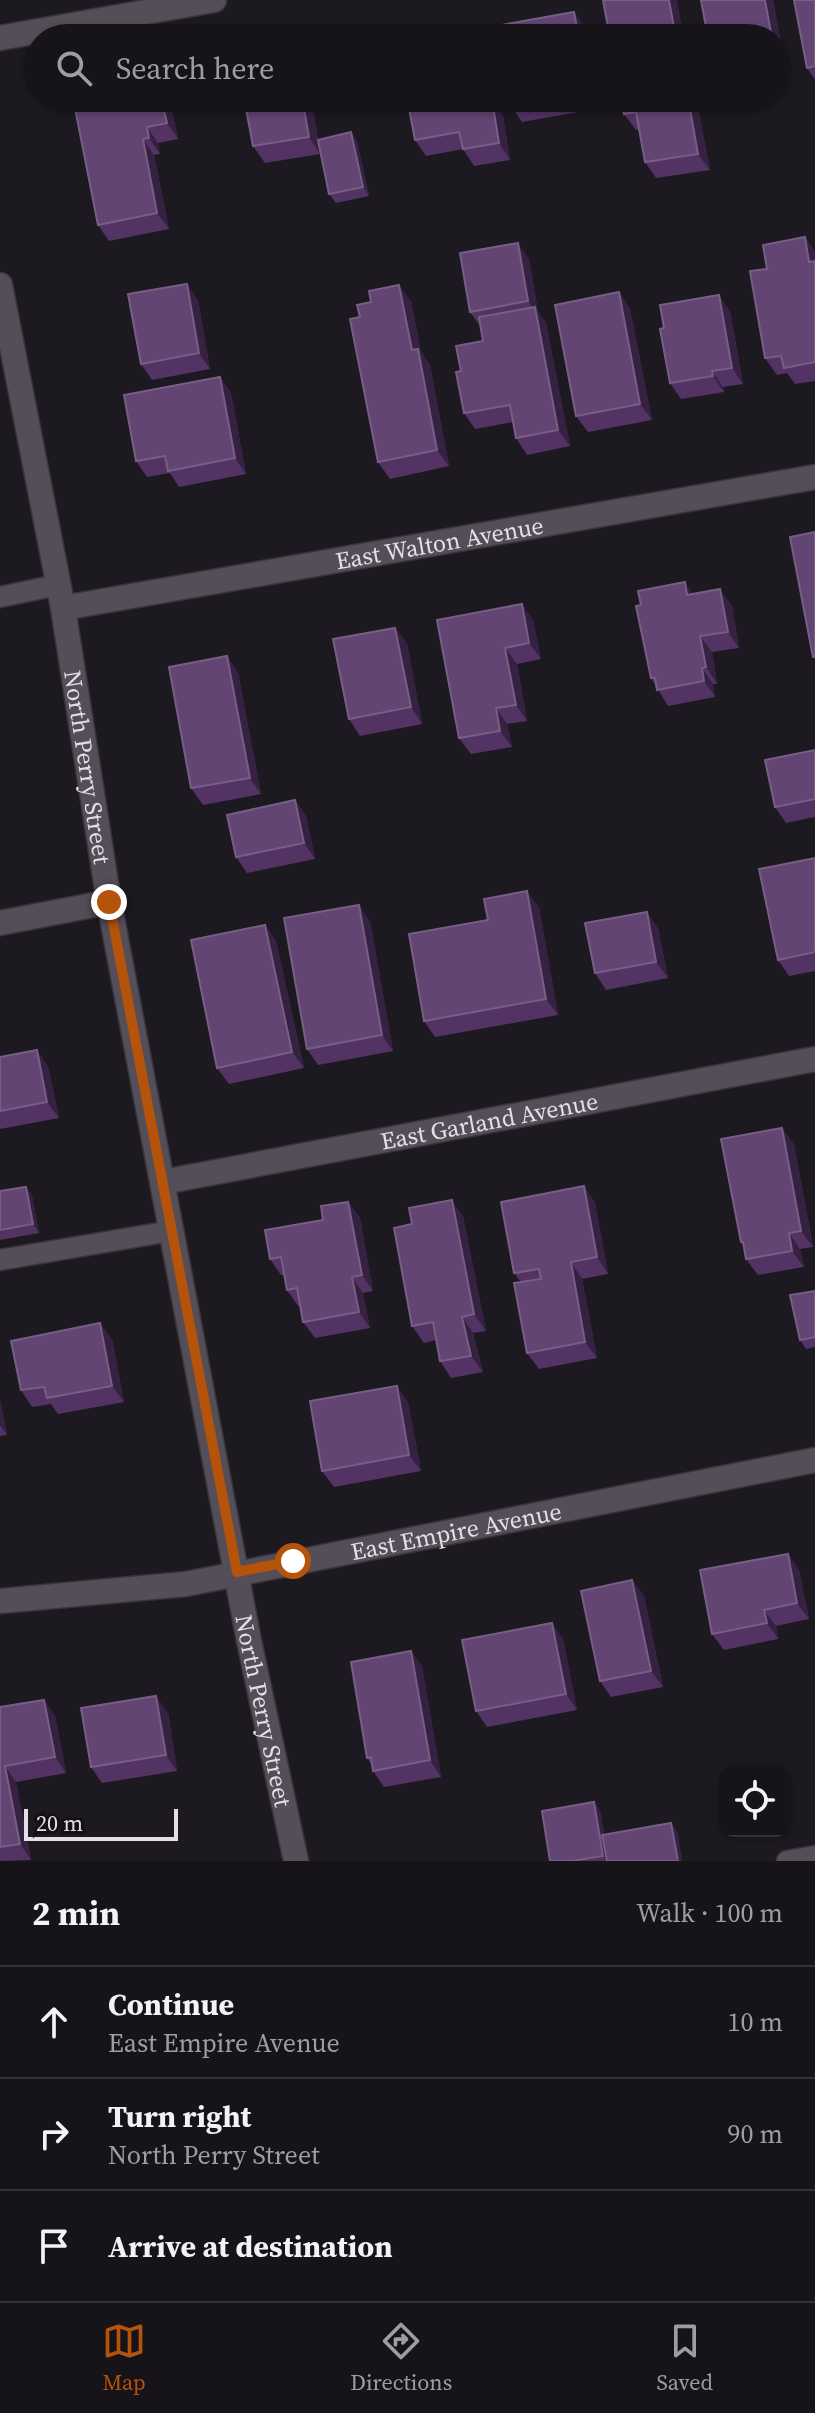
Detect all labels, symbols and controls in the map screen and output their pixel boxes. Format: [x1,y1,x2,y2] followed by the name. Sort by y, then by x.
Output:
[24,24,791,112] search box
[52,46,96,90] icon: search
[116,48,274,89] text: Search here
[333,508,546,577] street label: East Walton Avenue
[56,668,119,866] street label: North Perry Street
[91,884,127,920] route end
[378,1084,601,1157] street label: East Garland Avenue
[348,1494,564,1568] street label: East Empire Avenue
[275,1543,311,1579] route start
[228,1612,300,1810] street label: North Perry Street
[719,1765,791,1837] map controls
[719,1765,791,1837] button: locate
[24,1805,178,1841] scale bar
[36,1808,83,1838] text: 20 m
[32,1890,120,1936] text: 2 min
[636,1895,783,1931] text: Walk · 100 m
[108,1984,234,2025] text: Continue
[32,2000,76,2044] icon: ahead
[728,2004,783,2040] text: 10 m
[108,2025,340,2061] text: East Empire Avenue
[108,2096,251,2137] text: Turn right
[32,2112,76,2156] icon: right
[728,2116,783,2152] text: 90 m
[108,2137,320,2173] text: North Perry Street
[32,2224,76,2268] icon: arrive
[108,2226,393,2267] text: Arrive at destination
[102,2319,146,2397] tab: Map
[350,2319,452,2397] tab: Directions
[656,2319,713,2397] tab: Saved

